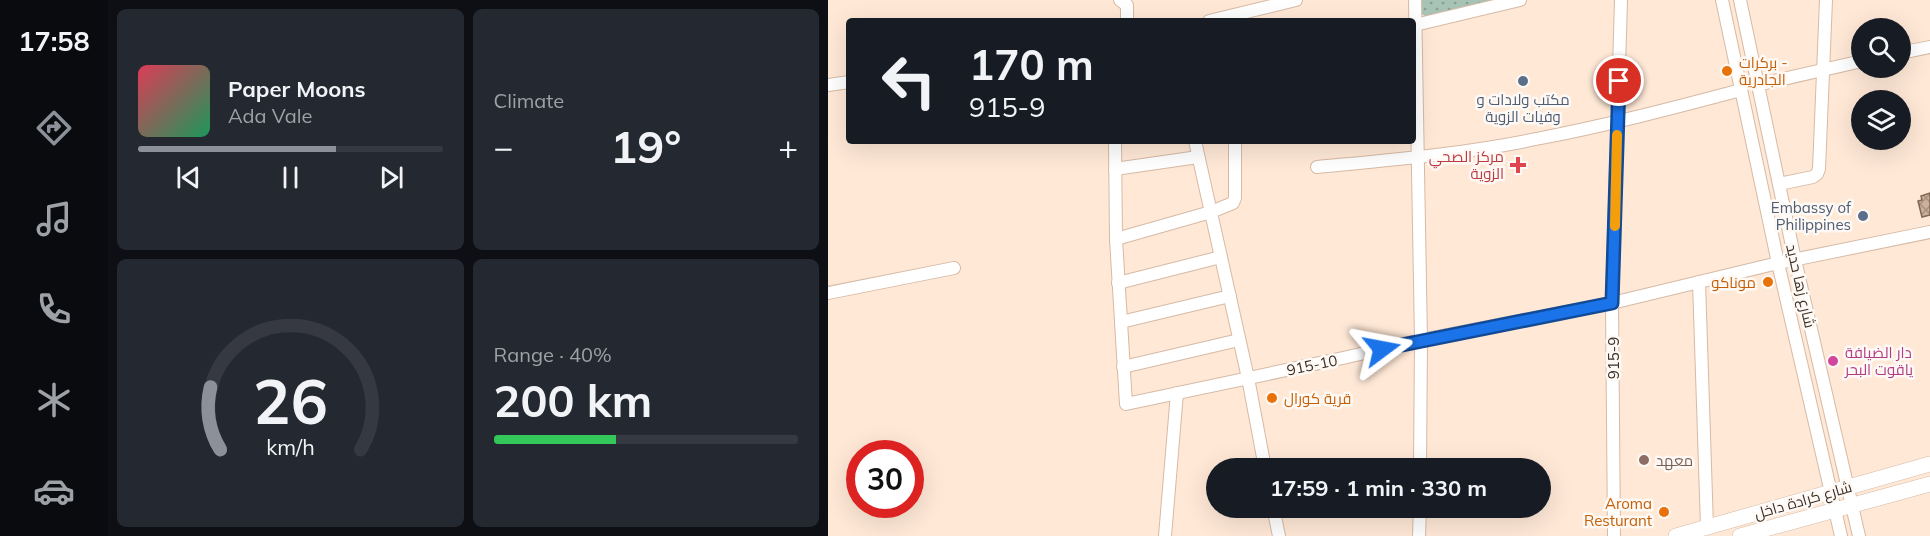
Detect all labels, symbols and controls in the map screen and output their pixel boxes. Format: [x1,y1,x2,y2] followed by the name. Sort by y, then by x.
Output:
[1851,18,1911,150] map controls
[1851,18,1911,78] button: search
[18,24,90,58] text: 17:58
[969,38,1094,91] text: 170 m
[870,42,948,120] icon: left
[1739,53,1788,89] place label: بركرات - الجادرية
[1593,55,1644,106] pin
[1602,64,1635,97] icon: arrive
[1720,64,1734,78] marker: بركرات - الجادرية
[1516,74,1530,88] marker: مكتب ولادات و وفيات الزوية
[228,75,366,103] text: Paper Moons
[494,88,564,113] text: Climate
[969,90,1045,124] text: 915-9
[1476,90,1570,126] place label: مكتب ولادات و وفيات الزوية
[1851,90,1911,150] button: layers
[228,103,312,128] text: Ada Vale
[33,107,75,149] icon: directions
[610,118,681,174] text: 19°
[494,126,513,167] text: −
[778,126,798,167] text: +
[1429,147,1504,183] place label: مركز الصحي الزوية
[1509,156,1527,174] marker: مركز الصحي الزوية
[172,161,205,194] icon: previous
[274,161,307,194] icon: pause
[375,161,408,194] icon: next
[33,198,75,240] icon: music
[1771,198,1852,234] place label: Embassy of Philippines
[1856,209,1870,223] marker: Embassy of Philippines
[1780,242,1820,330] street label: شارع زها حديد
[1711,273,1756,292] place label: موناكو
[1761,275,1775,289] marker: موناكو
[33,288,75,330] icon: phone
[1350,317,1414,381] position arrow
[1604,337,1623,379] street label: 915-9
[494,342,612,367] text: Range · 40%
[1844,343,1913,379] place label: دار الضيافة ياقوت البحر
[1285,350,1339,380] street label: 915-10
[1826,354,1840,368] marker: دار الضيافة ياقوت البحر
[253,361,328,440] text: 26
[494,372,652,428] text: 200 km
[33,379,75,421] icon: climate
[1284,389,1351,408] place label: قرية كورال
[1265,391,1279,405] marker: قرية كورال
[266,433,314,460] text: km/h
[846,440,924,518] speed limit sign: 30
[1656,451,1693,471] place label: معهد
[1637,453,1651,467] marker: معهد
[33,470,75,512] icon: car
[1270,474,1487,502] text: 17:59 · 1 min · 330 m
[1752,477,1855,525] street label: شارع كرادة داخل
[1584,494,1652,530] place label: Aroma Resturant
[1657,505,1671,519] marker: Aroma Resturant

